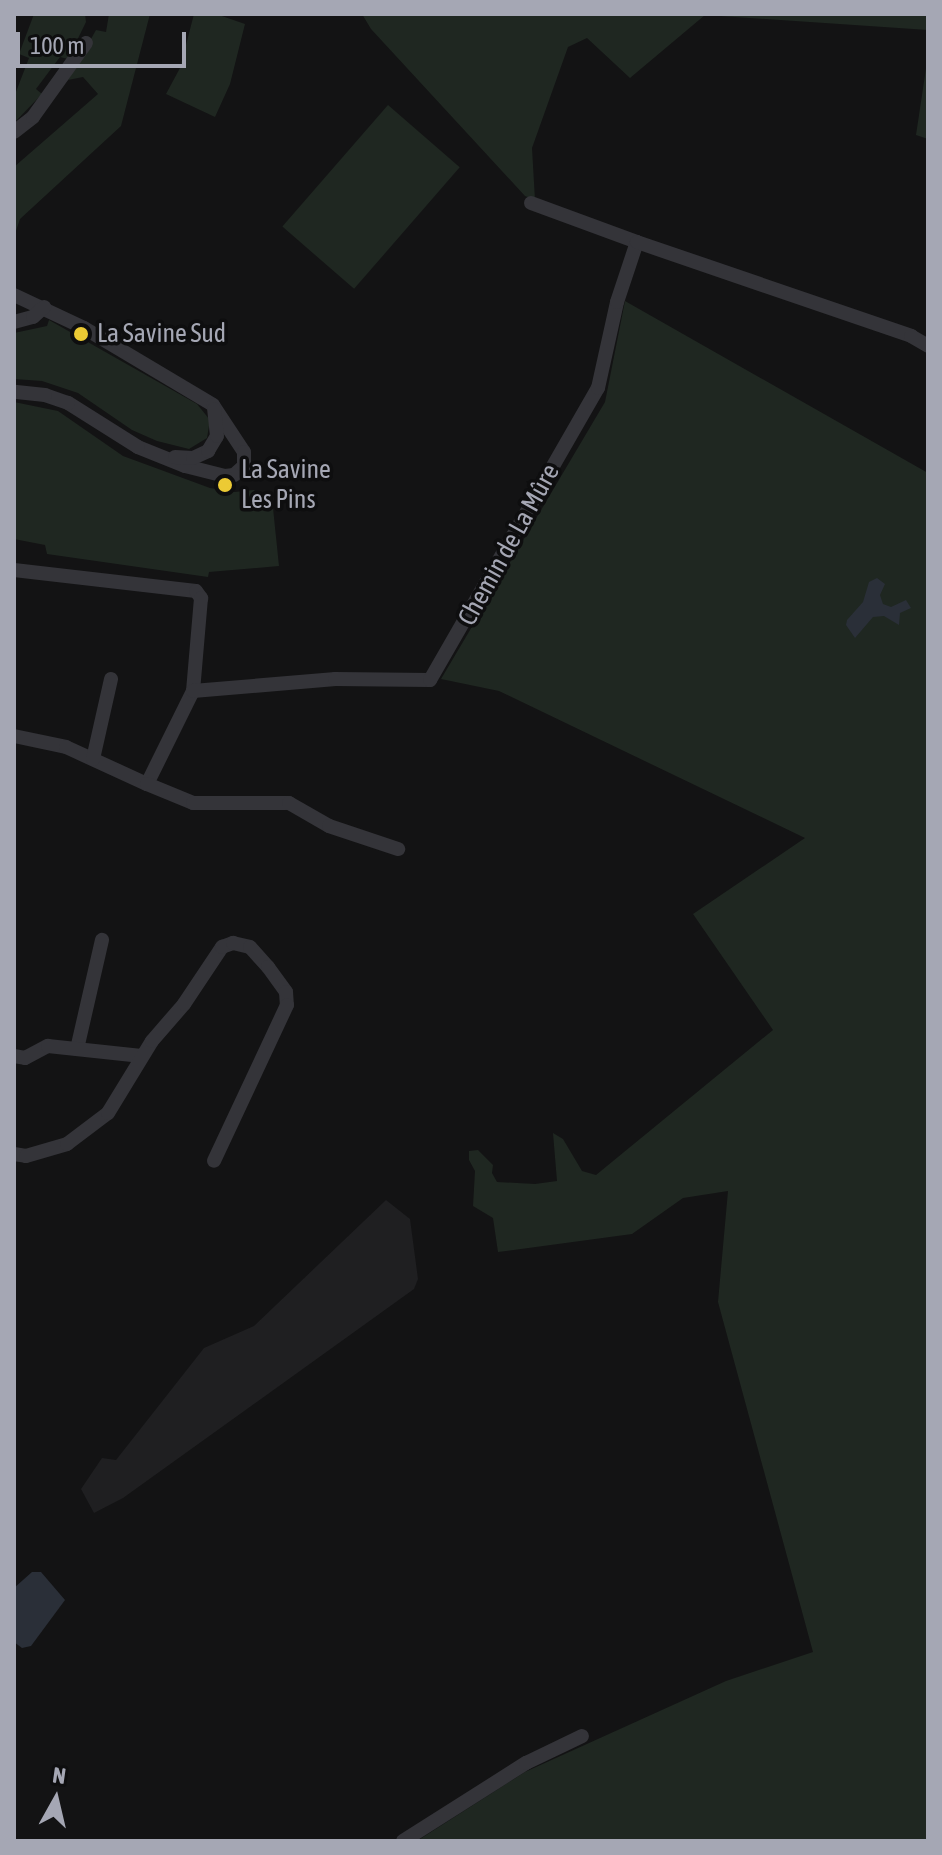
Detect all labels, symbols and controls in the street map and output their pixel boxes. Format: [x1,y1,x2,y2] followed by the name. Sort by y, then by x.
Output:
[20,16,190,66] scale bar
[30,32,84,59] text: 100 m
[97,318,226,350] place label: La Savine Sud
[72,325,90,343] marker: La Savine Sud
[241,454,331,516] place label: La Savine Les Pins
[452,459,566,631] street label: Chemin de La Mûre
[216,476,234,494] marker: La Savine Les Pins
[16,1759,96,1839] north arrow
[51,1761,68,1789] text: N

